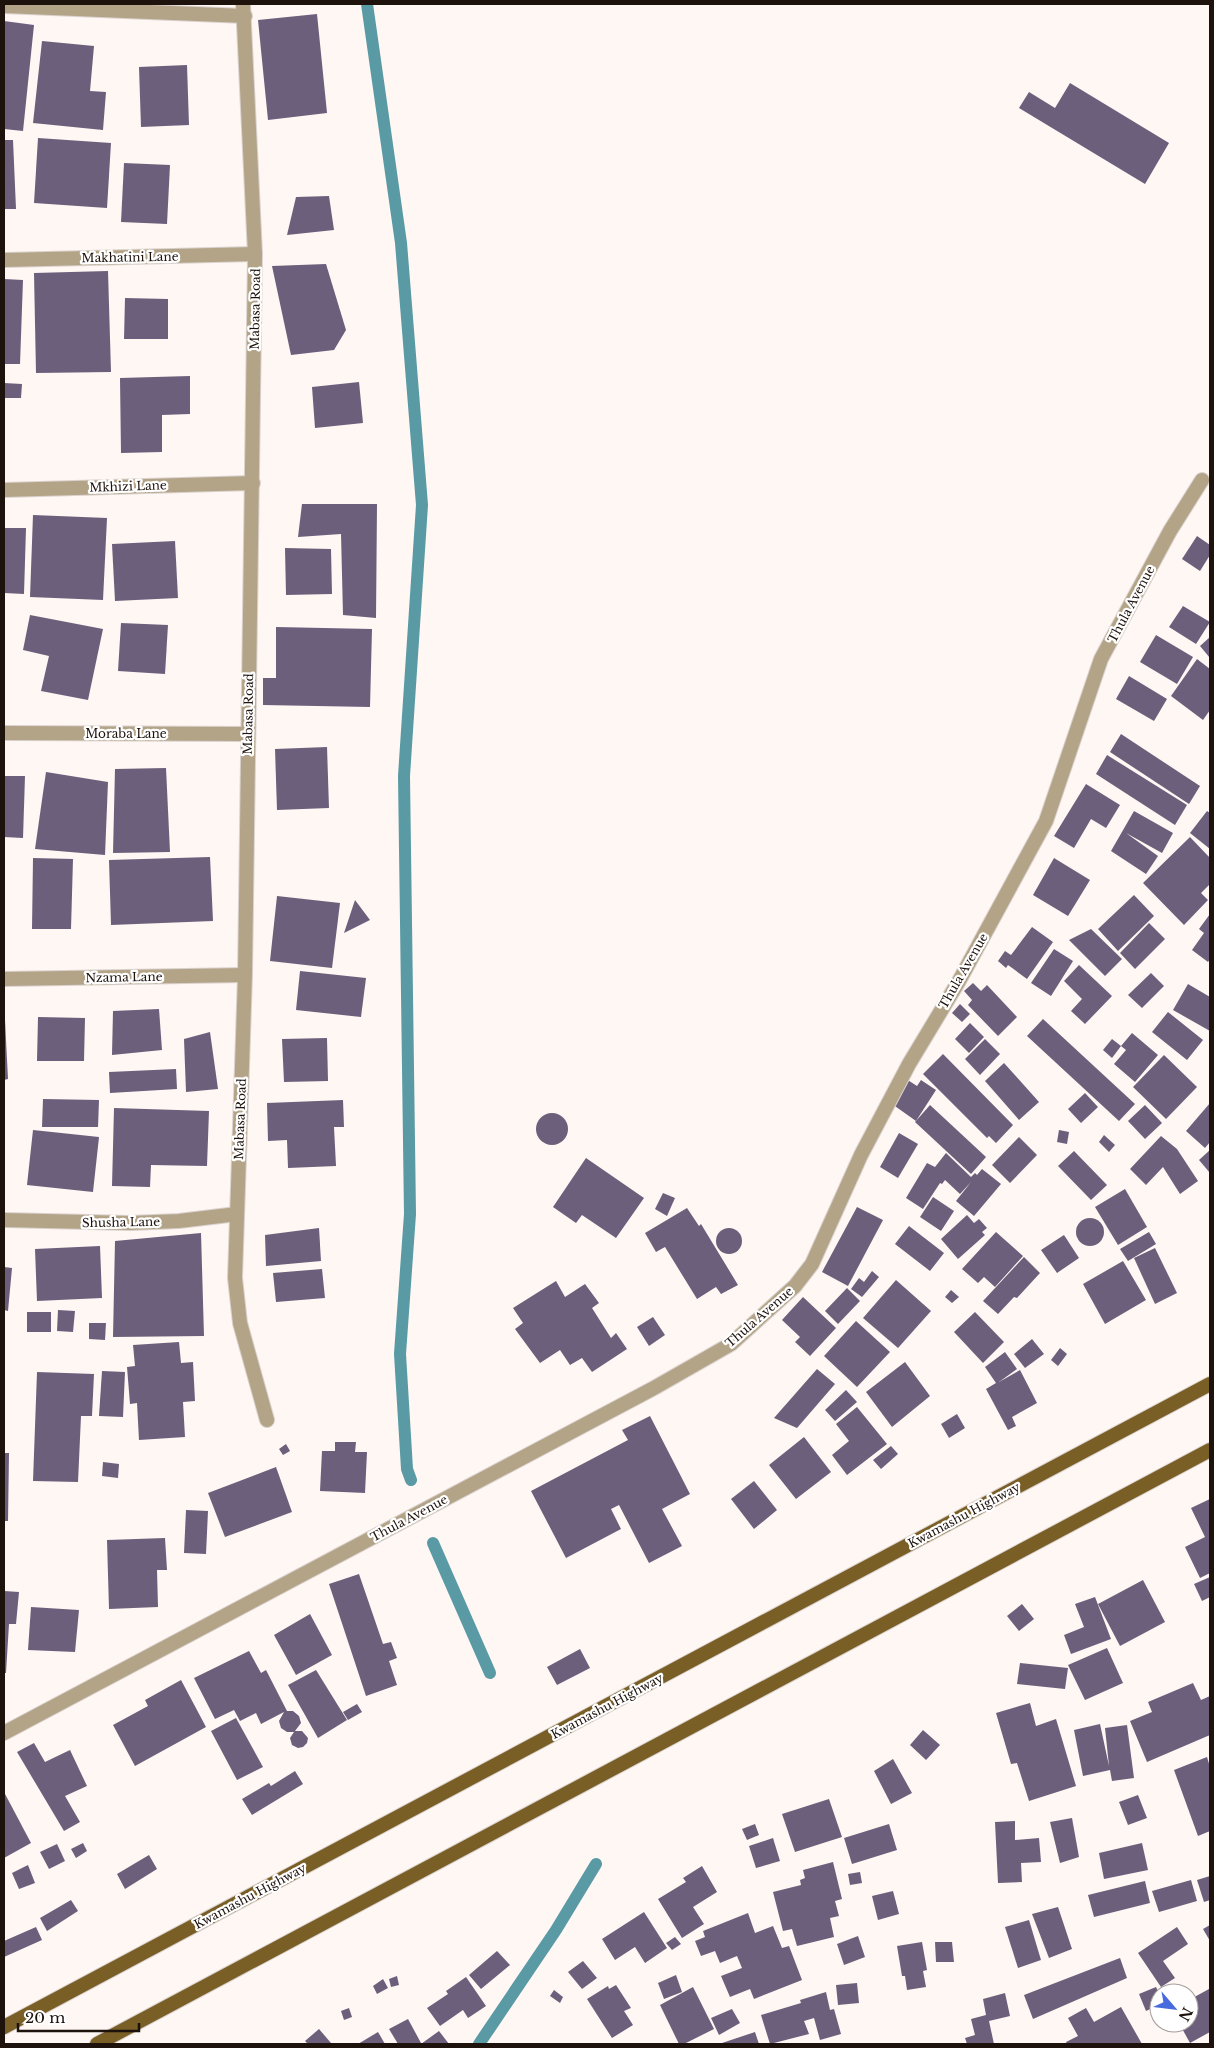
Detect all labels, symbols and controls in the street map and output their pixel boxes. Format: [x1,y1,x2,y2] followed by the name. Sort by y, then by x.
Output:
[81,249,179,265] street label: Makhatini Lane
[247,268,263,350] street label: Mabasa Road
[89,477,167,495] street label: Mkhizi Lane
[1104,563,1158,645] street label: Thula Avenue
[240,673,256,755] street label: Mabasa Road
[85,726,167,741] street label: Moraba Lane
[935,930,991,1012] street label: Thula Avenue
[85,969,163,985] street label: Nzama Lane
[231,1078,249,1160] street label: Mabasa Road
[82,1214,160,1230] street label: Shusha Lane
[722,1283,796,1351] street label: Thula Avenue
[905,1479,1023,1551] street label: Kwamashu Highway
[368,1491,450,1545] street label: Thula Avenue
[548,1670,666,1742] street label: Kwamashu Highway
[191,1860,309,1932] street label: Kwamashu Highway
[1149,1983,1199,2033] north arrow
[18,2000,139,2032] scale bar
[1174,2004,1197,2024] text: N
[25,2008,65,2027] text: 20 m

